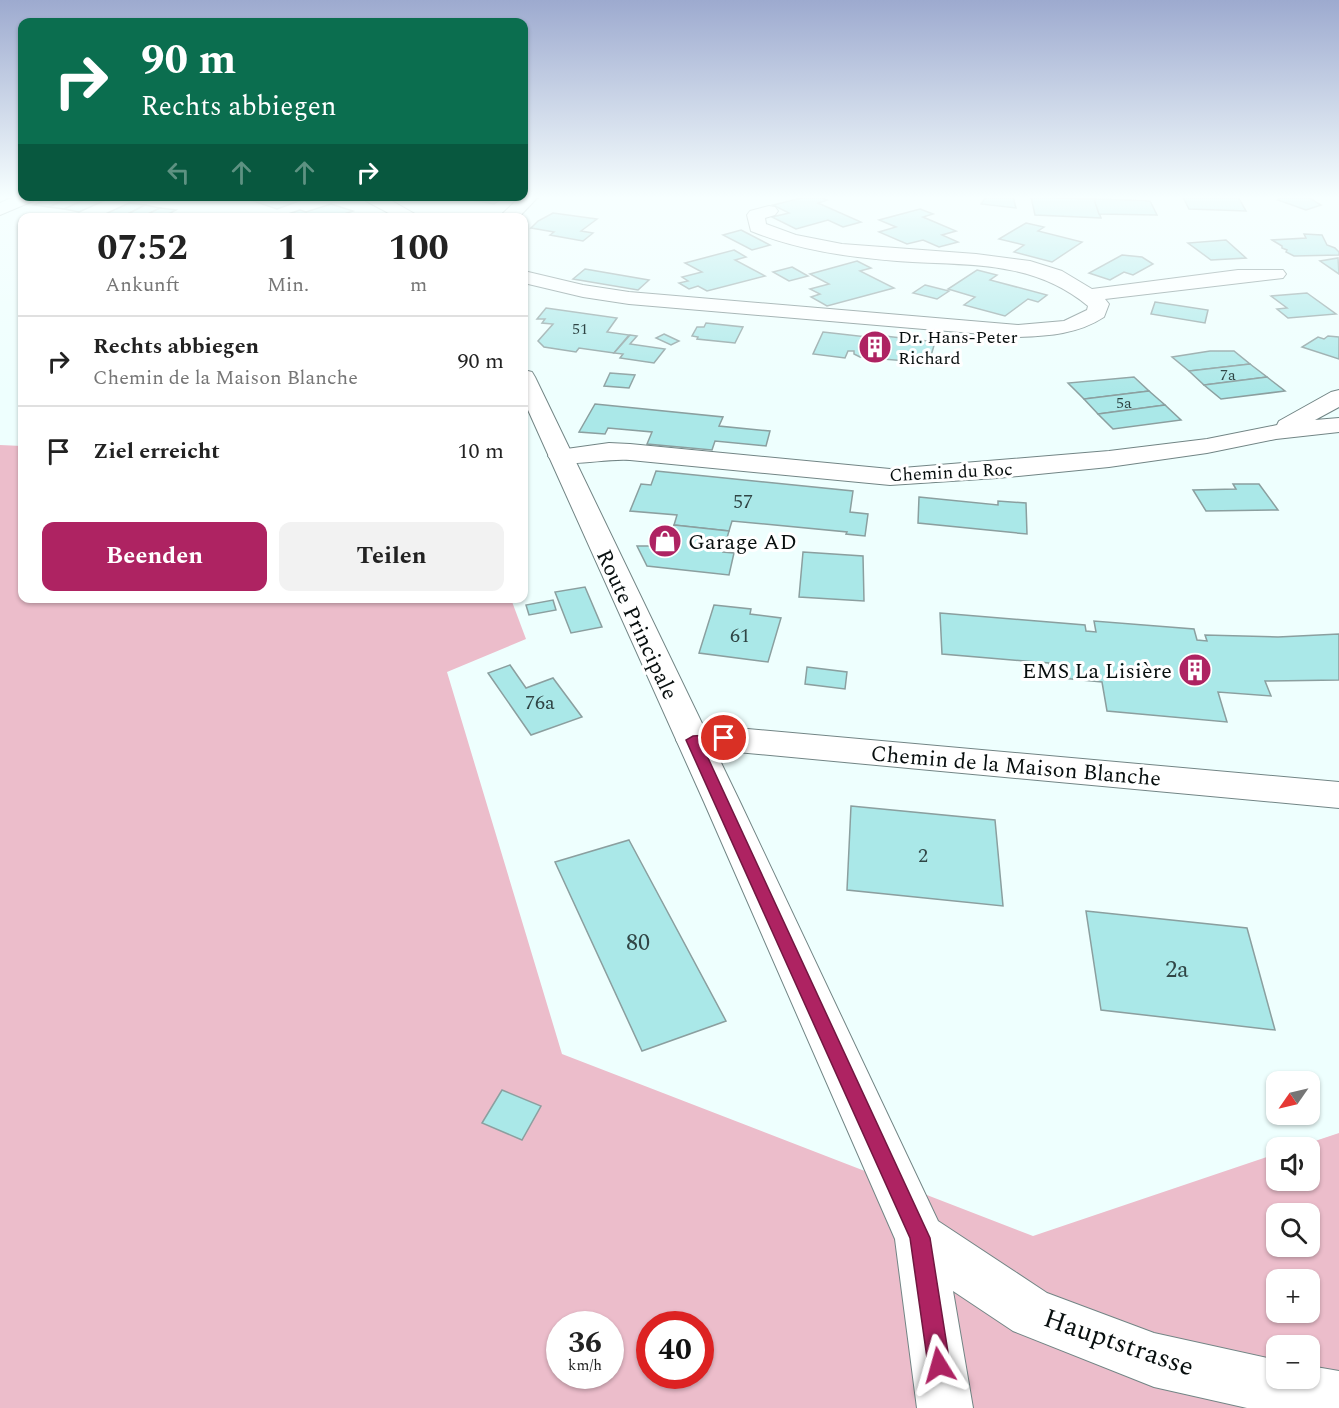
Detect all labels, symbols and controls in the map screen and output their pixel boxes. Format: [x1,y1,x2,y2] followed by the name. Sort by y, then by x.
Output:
[141,29,236,92] text: 90 m
[42,42,120,120] icon: right
[141,86,336,128] text: Rechts abbiegen
[162,156,195,189] icon: left
[225,156,258,189] icon: ahead
[288,156,321,189] icon: ahead
[351,156,384,189] icon: right
[97,221,188,276] text: 07:52
[278,221,298,276] text: 1
[388,221,449,276] text: 100
[105,270,180,300] text: Ankunft
[267,270,309,300] text: Min.
[410,270,427,300] text: m
[572,317,588,341] house number: 51
[898,324,1018,372] place label: Dr. Hans-Peter Richard
[857,329,893,365] building icon: Dr. Hans-Peter Richard
[93,330,259,363] text: Rechts abbiegen
[42,345,75,378] icon: right
[458,345,504,378] text: 90 m
[93,363,358,393] text: Chemin de la Maison Blanche
[1220,363,1236,387] house number: 7a
[1116,391,1132,415] house number: 5a
[42,435,75,468] icon: arrive
[93,435,220,468] text: Ziel erreicht
[458,435,504,468] text: 10 m
[889,456,1013,489] street label: Chemin du Roc
[733,487,753,517] house number: 57
[42,522,267,591] button: Beenden
[279,522,504,591] button: Teilen
[647,523,683,559] shop icon: Garage AD
[688,526,797,559] place label: Garage AD
[587,544,686,705] street label: Route Principale
[730,621,750,651] house number: 61
[1177,652,1213,688] building icon: EMS La Lisière
[1022,655,1172,688] place label: EMS La Lisière
[525,688,555,718] house number: 76a
[698,712,749,763] pin
[707,721,740,754] icon: arrive
[869,737,1162,796] street label: Chemin de la Maison Blanche
[918,841,928,871] house number: 2
[626,925,650,961] house number: 80
[1165,952,1189,988] house number: 2a
[1266,1071,1320,1125] north arrow
[1266,1071,1320,1389] map controls
[1266,1137,1320,1191] button: sound
[1266,1203,1320,1257] button: search
[1266,1269,1320,1323] button: +
[1038,1298,1200,1388] street label: Hauptstrasse
[636,1311,714,1389] speed limit sign: 40
[568,1320,602,1366] text: 36
[907,1333,971,1397] position arrow
[1266,1335,1320,1389] button: −
[568,1354,602,1377] text: km/h

